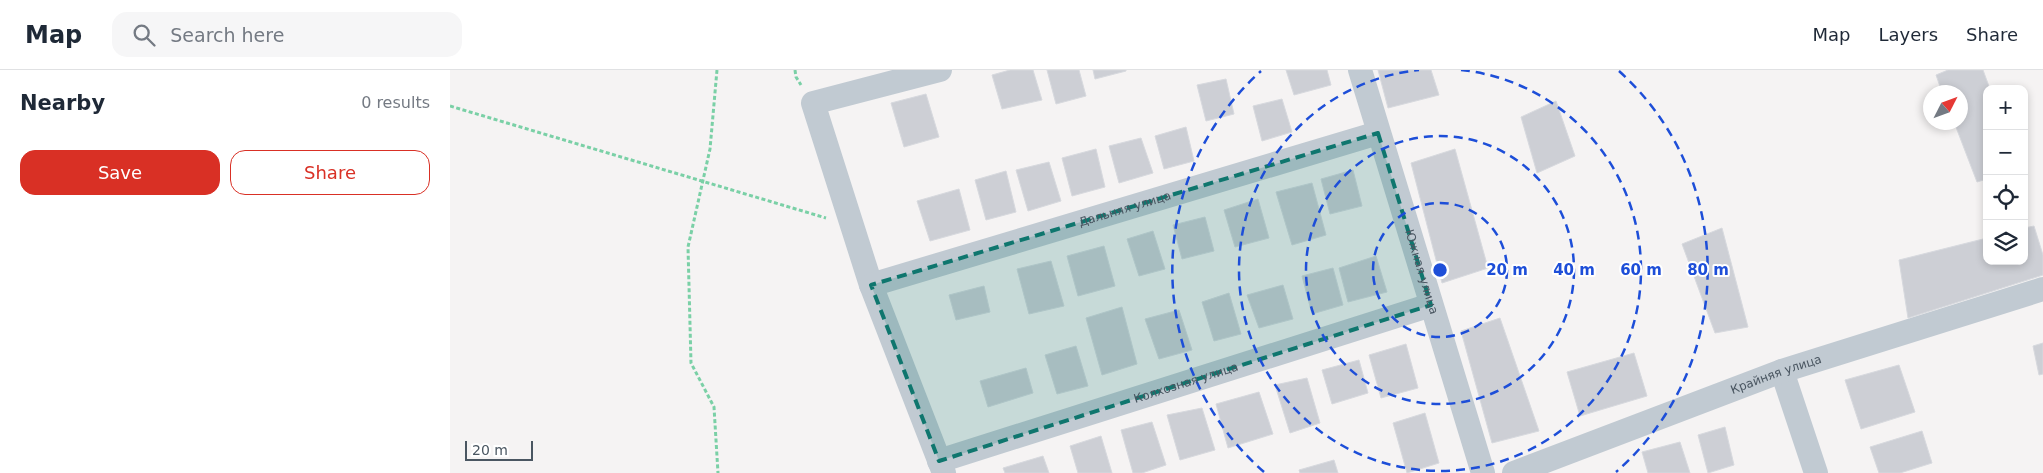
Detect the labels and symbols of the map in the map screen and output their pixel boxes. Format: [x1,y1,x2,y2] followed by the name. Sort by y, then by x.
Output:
[1923,85,1968,130] north arrow
[1077,188,1173,229] street label: Дальняя улица
[1402,228,1441,316] street label: Южная улица
[1431,261,1449,279] centre of rings
[1486,261,1528,279] text: 20 m
[1553,261,1595,279] text: 40 m
[1620,261,1662,279] text: 60 m
[1687,261,1729,279] text: 80 m
[1729,352,1823,397] street label: Крайняя улица
[1132,360,1240,406] street label: Колхозная улица
[465,438,532,461] scale bar

